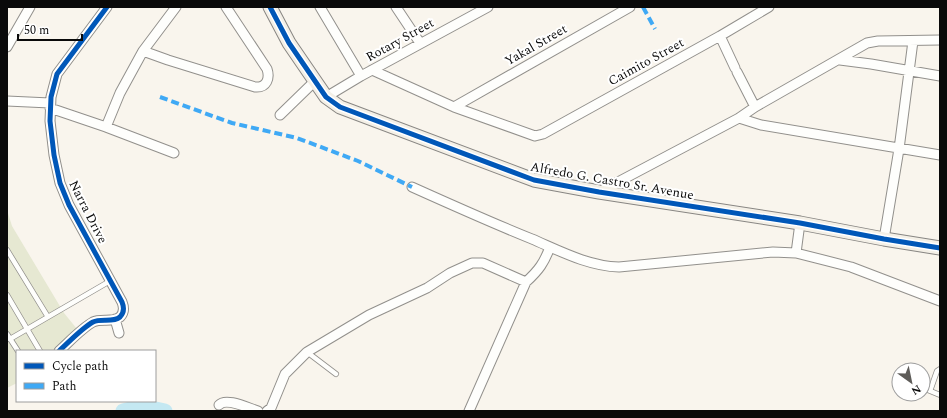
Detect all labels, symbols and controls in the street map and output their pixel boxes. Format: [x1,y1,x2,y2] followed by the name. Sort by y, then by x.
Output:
[362,13,438,67] street label: Rotary Street
[18,16,82,42] scale bar
[501,19,571,71] street label: Yakal Street
[24,21,49,40] text: 50 m
[604,33,688,91] street label: Caimito Street
[529,157,695,205] street label: Alfredo G. Castro Sr. Avenue
[64,177,112,247] street label: Narra Drive
[16,350,156,402] legend
[52,357,109,376] text: Cycle path
[891,362,931,402] north arrow
[52,377,77,396] text: Path
[908,380,925,400] text: N

